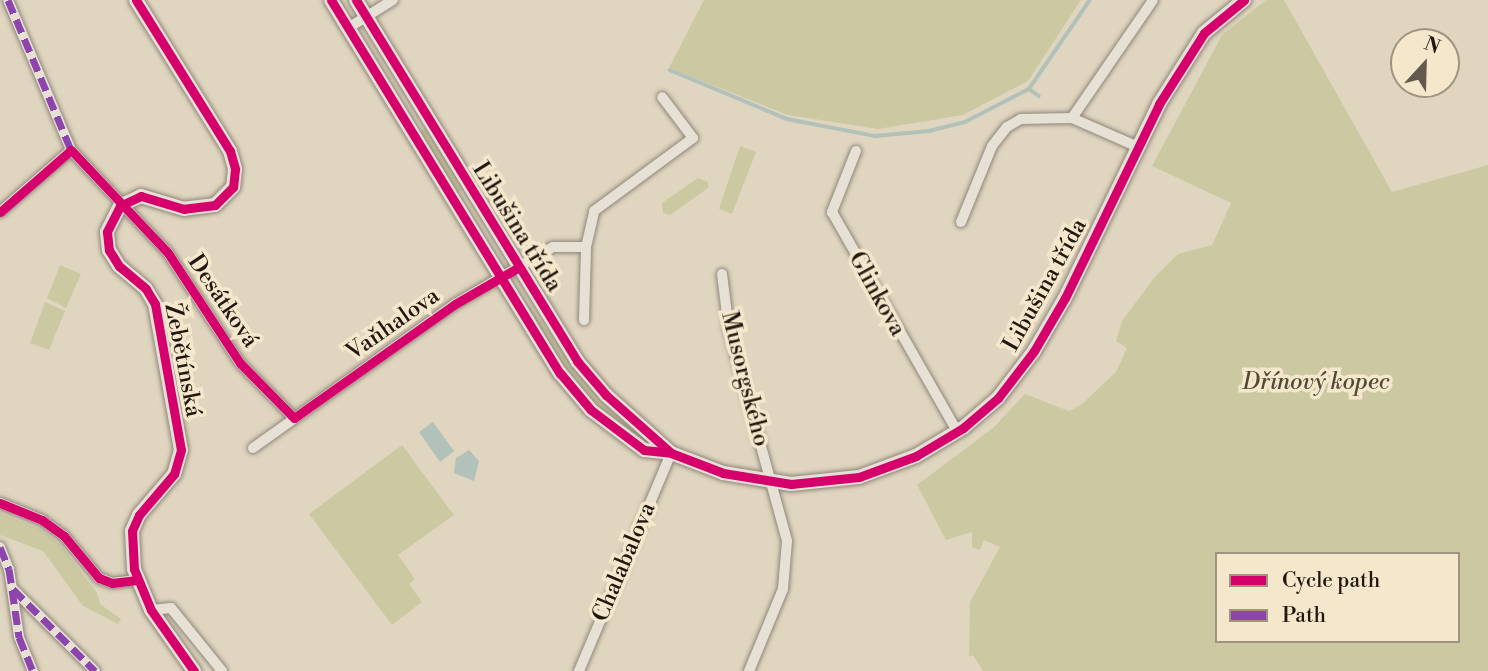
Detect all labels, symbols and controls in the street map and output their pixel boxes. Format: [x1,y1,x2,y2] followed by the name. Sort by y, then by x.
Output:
[1390,28,1460,98] north arrow
[1421,31,1444,59] text: N
[466,157,568,297] street label: Libušina třída
[997,214,1093,356] street label: Libušina třída
[843,247,911,341] street label: Glinkova
[182,249,264,353] street label: Desátková
[341,282,445,366] street label: Vaňhalova
[158,301,208,419] street label: Žebětínská
[715,309,775,449] street label: Musorgského
[1243,368,1389,396] park label: Dřínový kopec
[587,498,661,626] street label: Chalabalova
[1215,552,1460,643] legend
[1282,568,1380,594] text: Cycle path
[1282,603,1326,629] text: Path

